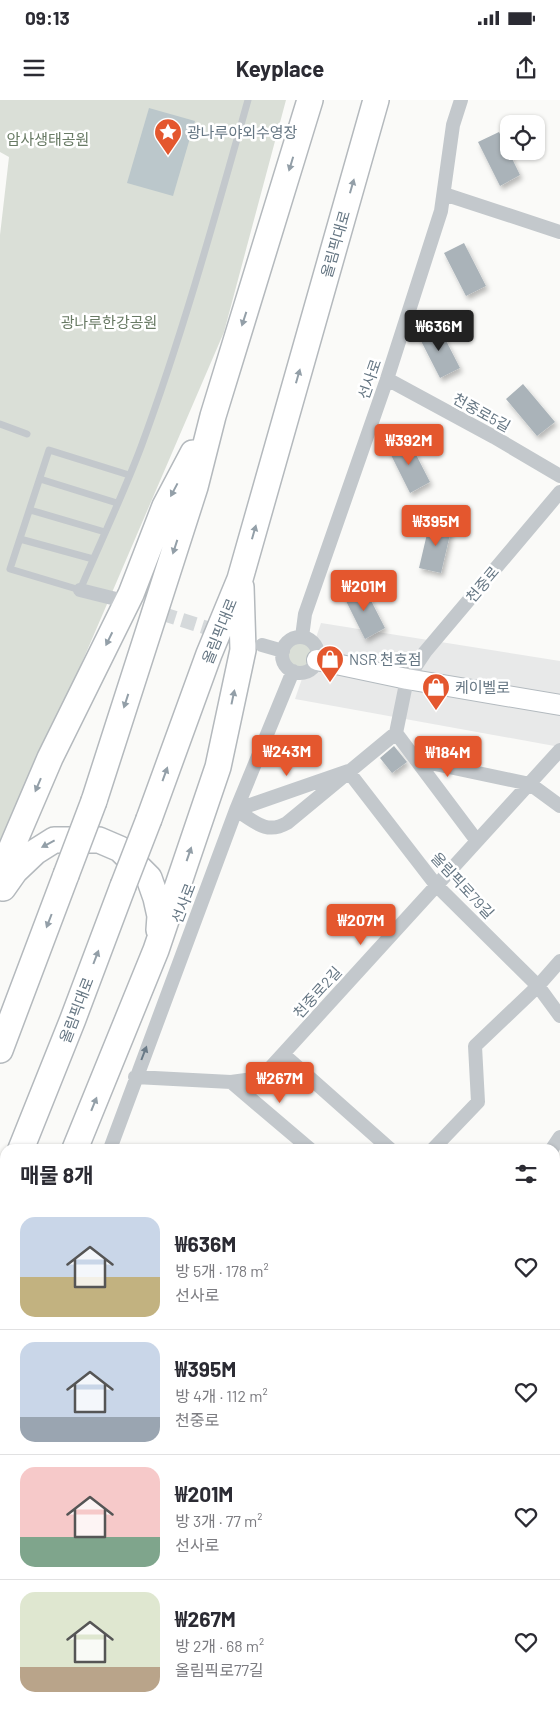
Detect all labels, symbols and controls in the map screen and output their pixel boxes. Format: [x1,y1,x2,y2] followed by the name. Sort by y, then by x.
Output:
[25,6,70,29] text: 09:13
[20,54,48,82] icon: menu
[512,54,540,82] icon: share
[236,55,324,81] text: Keyplace
[500,115,545,160] map controls
[500,115,545,160] button: locate
[153,117,183,156] place icon: 광나루야외수영장
[187,123,298,141] place label: 광나루야외수영장
[7,130,89,148] park label: 암사생태공원
[287,156,295,171] one-way arrow
[348,178,356,193] one-way arrow
[317,208,353,280] street label: 올림픽대로
[404,310,474,352] pin: ₩636M
[240,312,248,327] one-way arrow
[61,313,157,331] park label: 광나루한강공원
[416,316,462,335] text: ₩636M
[354,356,384,402] street label: 선사로
[294,368,302,384] one-way arrow
[450,389,514,435] street label: 천중로5길
[374,424,444,466] pin: ₩392M
[386,430,432,449] text: ₩392M
[170,483,178,497] one-way arrow
[401,504,471,547] pin: ₩395M
[413,511,459,530] text: ₩395M
[250,525,258,540] one-way arrow
[171,539,179,554] one-way arrow
[462,562,502,606] street label: 천중로
[329,570,399,612] pin: ₩201M
[342,576,386,595] text: ₩201M
[198,596,240,666] street label: 올림픽대로
[105,632,113,646] one-way arrow
[315,644,345,683] shop icon: NSR 천호점
[349,650,421,668] place label: NSR 천호점
[421,672,451,711] shop icon: 케이벨로
[455,678,510,696] place label: 케이벨로
[229,689,237,705] one-way arrow
[121,694,129,709] one-way arrow
[252,734,322,777] pin: ₩243M
[413,736,483,778] pin: ₩184M
[263,741,311,760] text: ₩243M
[426,742,470,761] text: ₩184M
[162,766,170,781] one-way arrow
[34,778,42,792] one-way arrow
[42,840,55,849] one-way arrow
[185,846,193,861] one-way arrow
[428,848,498,922] street label: 올림픽로79길
[167,880,199,926] street label: 선사로
[326,904,396,946] pin: ₩207M
[338,910,384,929] text: ₩207M
[45,914,53,929] one-way arrow
[93,949,100,964] one-way arrow
[289,962,345,1022] street label: 천중로2길
[55,975,97,1045] street label: 올림픽대로
[141,1046,148,1061] one-way arrow
[245,1062,315,1104] pin: ₩267M
[257,1068,303,1087] text: ₩267M
[90,1096,98,1111] one-way arrow
[512,1160,540,1188] icon: filters
[20,1162,94,1187] text: 매물 8개
[175,1231,236,1256] text: ₩636M
[60,1237,120,1297] icon: home
[512,1253,540,1281] icon: heart
[175,1261,269,1280] text: 방 5개 · 178 m²
[175,1285,219,1304] text: 선사로
[175,1356,236,1381] text: ₩395M
[60,1362,120,1422] icon: home
[512,1378,540,1406] icon: heart
[175,1386,268,1405] text: 방 4개 · 112 m²
[175,1410,219,1429] text: 천중로
[175,1481,233,1506] text: ₩201M
[60,1487,120,1547] icon: home
[512,1503,540,1531] icon: heart
[175,1511,262,1530] text: 방 3개 · 77 m²
[175,1535,219,1554] text: 선사로
[175,1606,236,1631] text: ₩267M
[60,1612,120,1672] icon: home
[512,1628,540,1656] icon: heart
[175,1636,264,1655] text: 방 2개 · 68 m²
[175,1660,264,1679] text: 올림픽로77길

